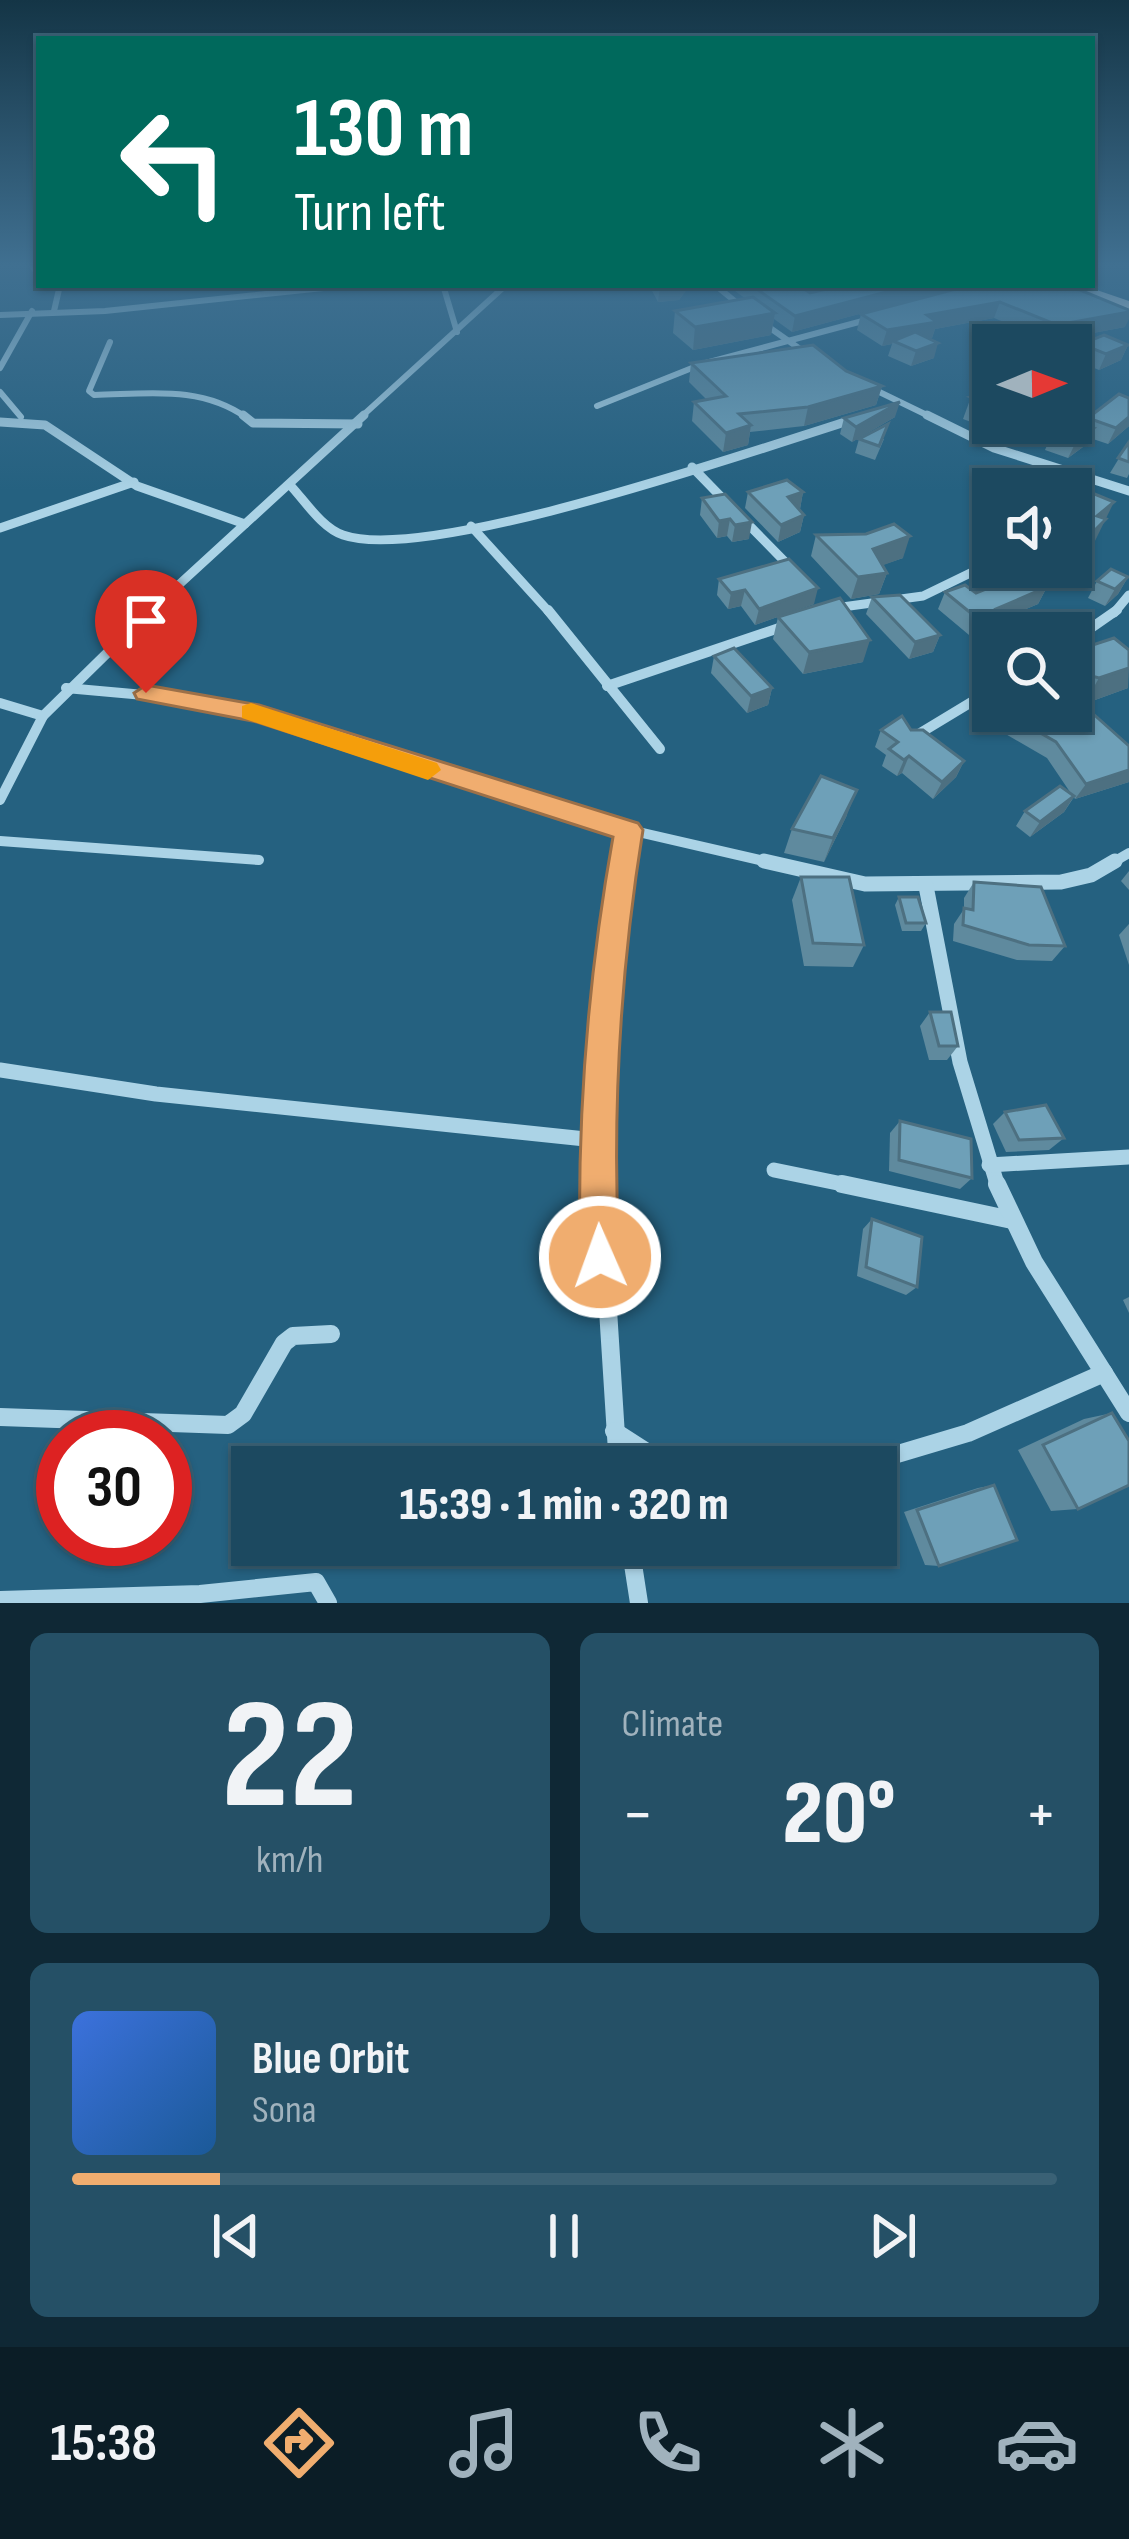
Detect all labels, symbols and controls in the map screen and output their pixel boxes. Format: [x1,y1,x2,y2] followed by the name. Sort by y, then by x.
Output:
[294,79,473,180] text: 130 m
[96,84,252,240] icon: left
[294,181,446,246] text: Turn left
[972,324,1092,444] north arrow
[972,324,1092,732] map controls
[972,468,1092,588] button: sound
[95,570,197,693] pin
[113,588,179,654] icon: arrive
[972,612,1092,732] button: search
[537,1194,663,1320] position arrow
[36,1410,192,1566] speed limit sign: 30
[399,1478,729,1533] text: 15:39 · 1 min · 320 m
[221,1665,358,1852] text: 22
[622,1701,723,1748] text: Climate
[783,1761,896,1869] text: 20°
[622,1776,654,1855] text: −
[1025,1776,1057,1855] text: +
[256,1837,323,1884] text: km/h
[252,2032,409,2087] text: Blue Orbit
[252,2087,317,2134] text: Sona
[203,2203,269,2269] icon: previous
[531,2203,597,2269] icon: pause
[860,2203,926,2269] icon: next
[257,2401,341,2485] icon: directions
[442,2401,526,2485] icon: music
[626,2401,710,2485] icon: phone
[810,2401,894,2485] icon: climate
[995,2401,1079,2485] icon: car
[50,2411,157,2476] text: 15:38

